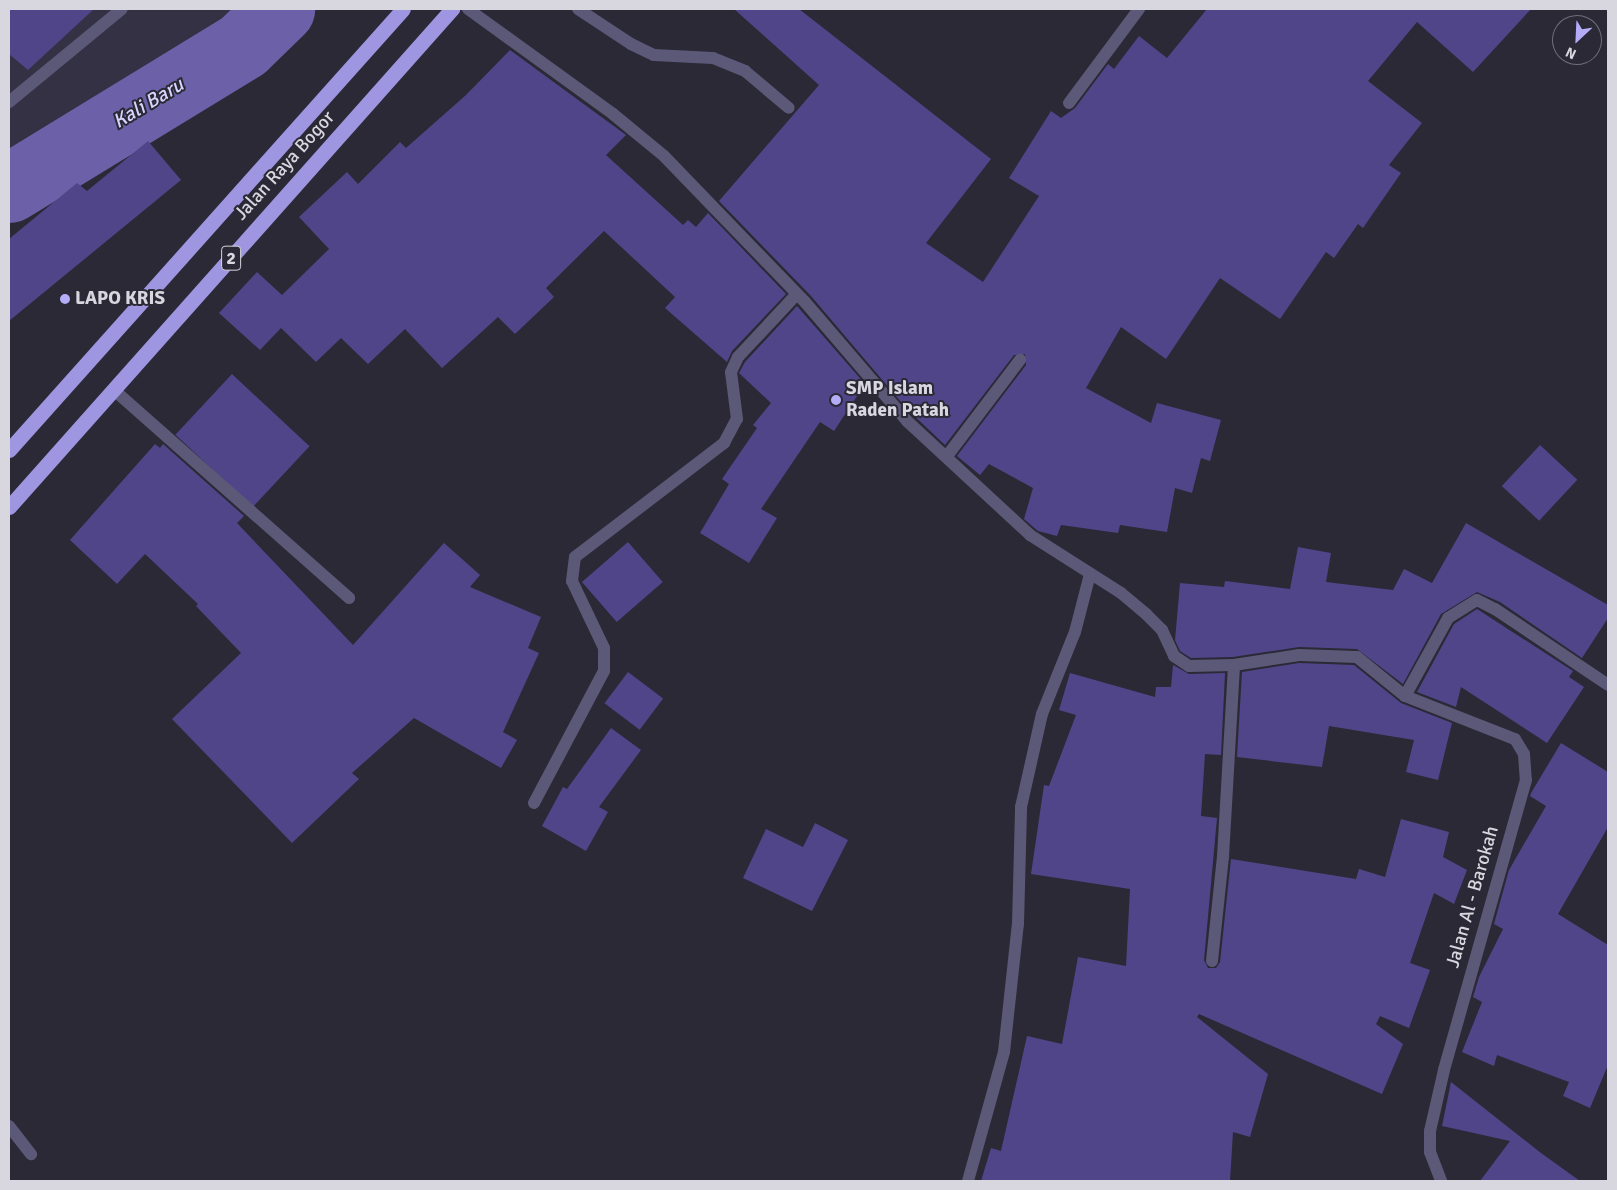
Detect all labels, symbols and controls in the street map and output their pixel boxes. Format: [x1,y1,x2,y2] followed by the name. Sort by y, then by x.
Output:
[1552,15,1602,65] north arrow
[1563,43,1579,63] text: N
[108,73,188,133] water label: Kali Baru
[230,107,340,225] street label: Jalan Raya Bogor
[221,242,241,274] road number: 2
[75,288,165,310] place label: LAPO KRIS
[59,293,71,305] marker: LAPO KRIS
[846,378,949,422] place label: SMP Islam Raden Patah
[830,394,842,406] marker: SMP Islam Raden Patah
[1442,823,1504,971] street label: Jalan Al - Barokah

